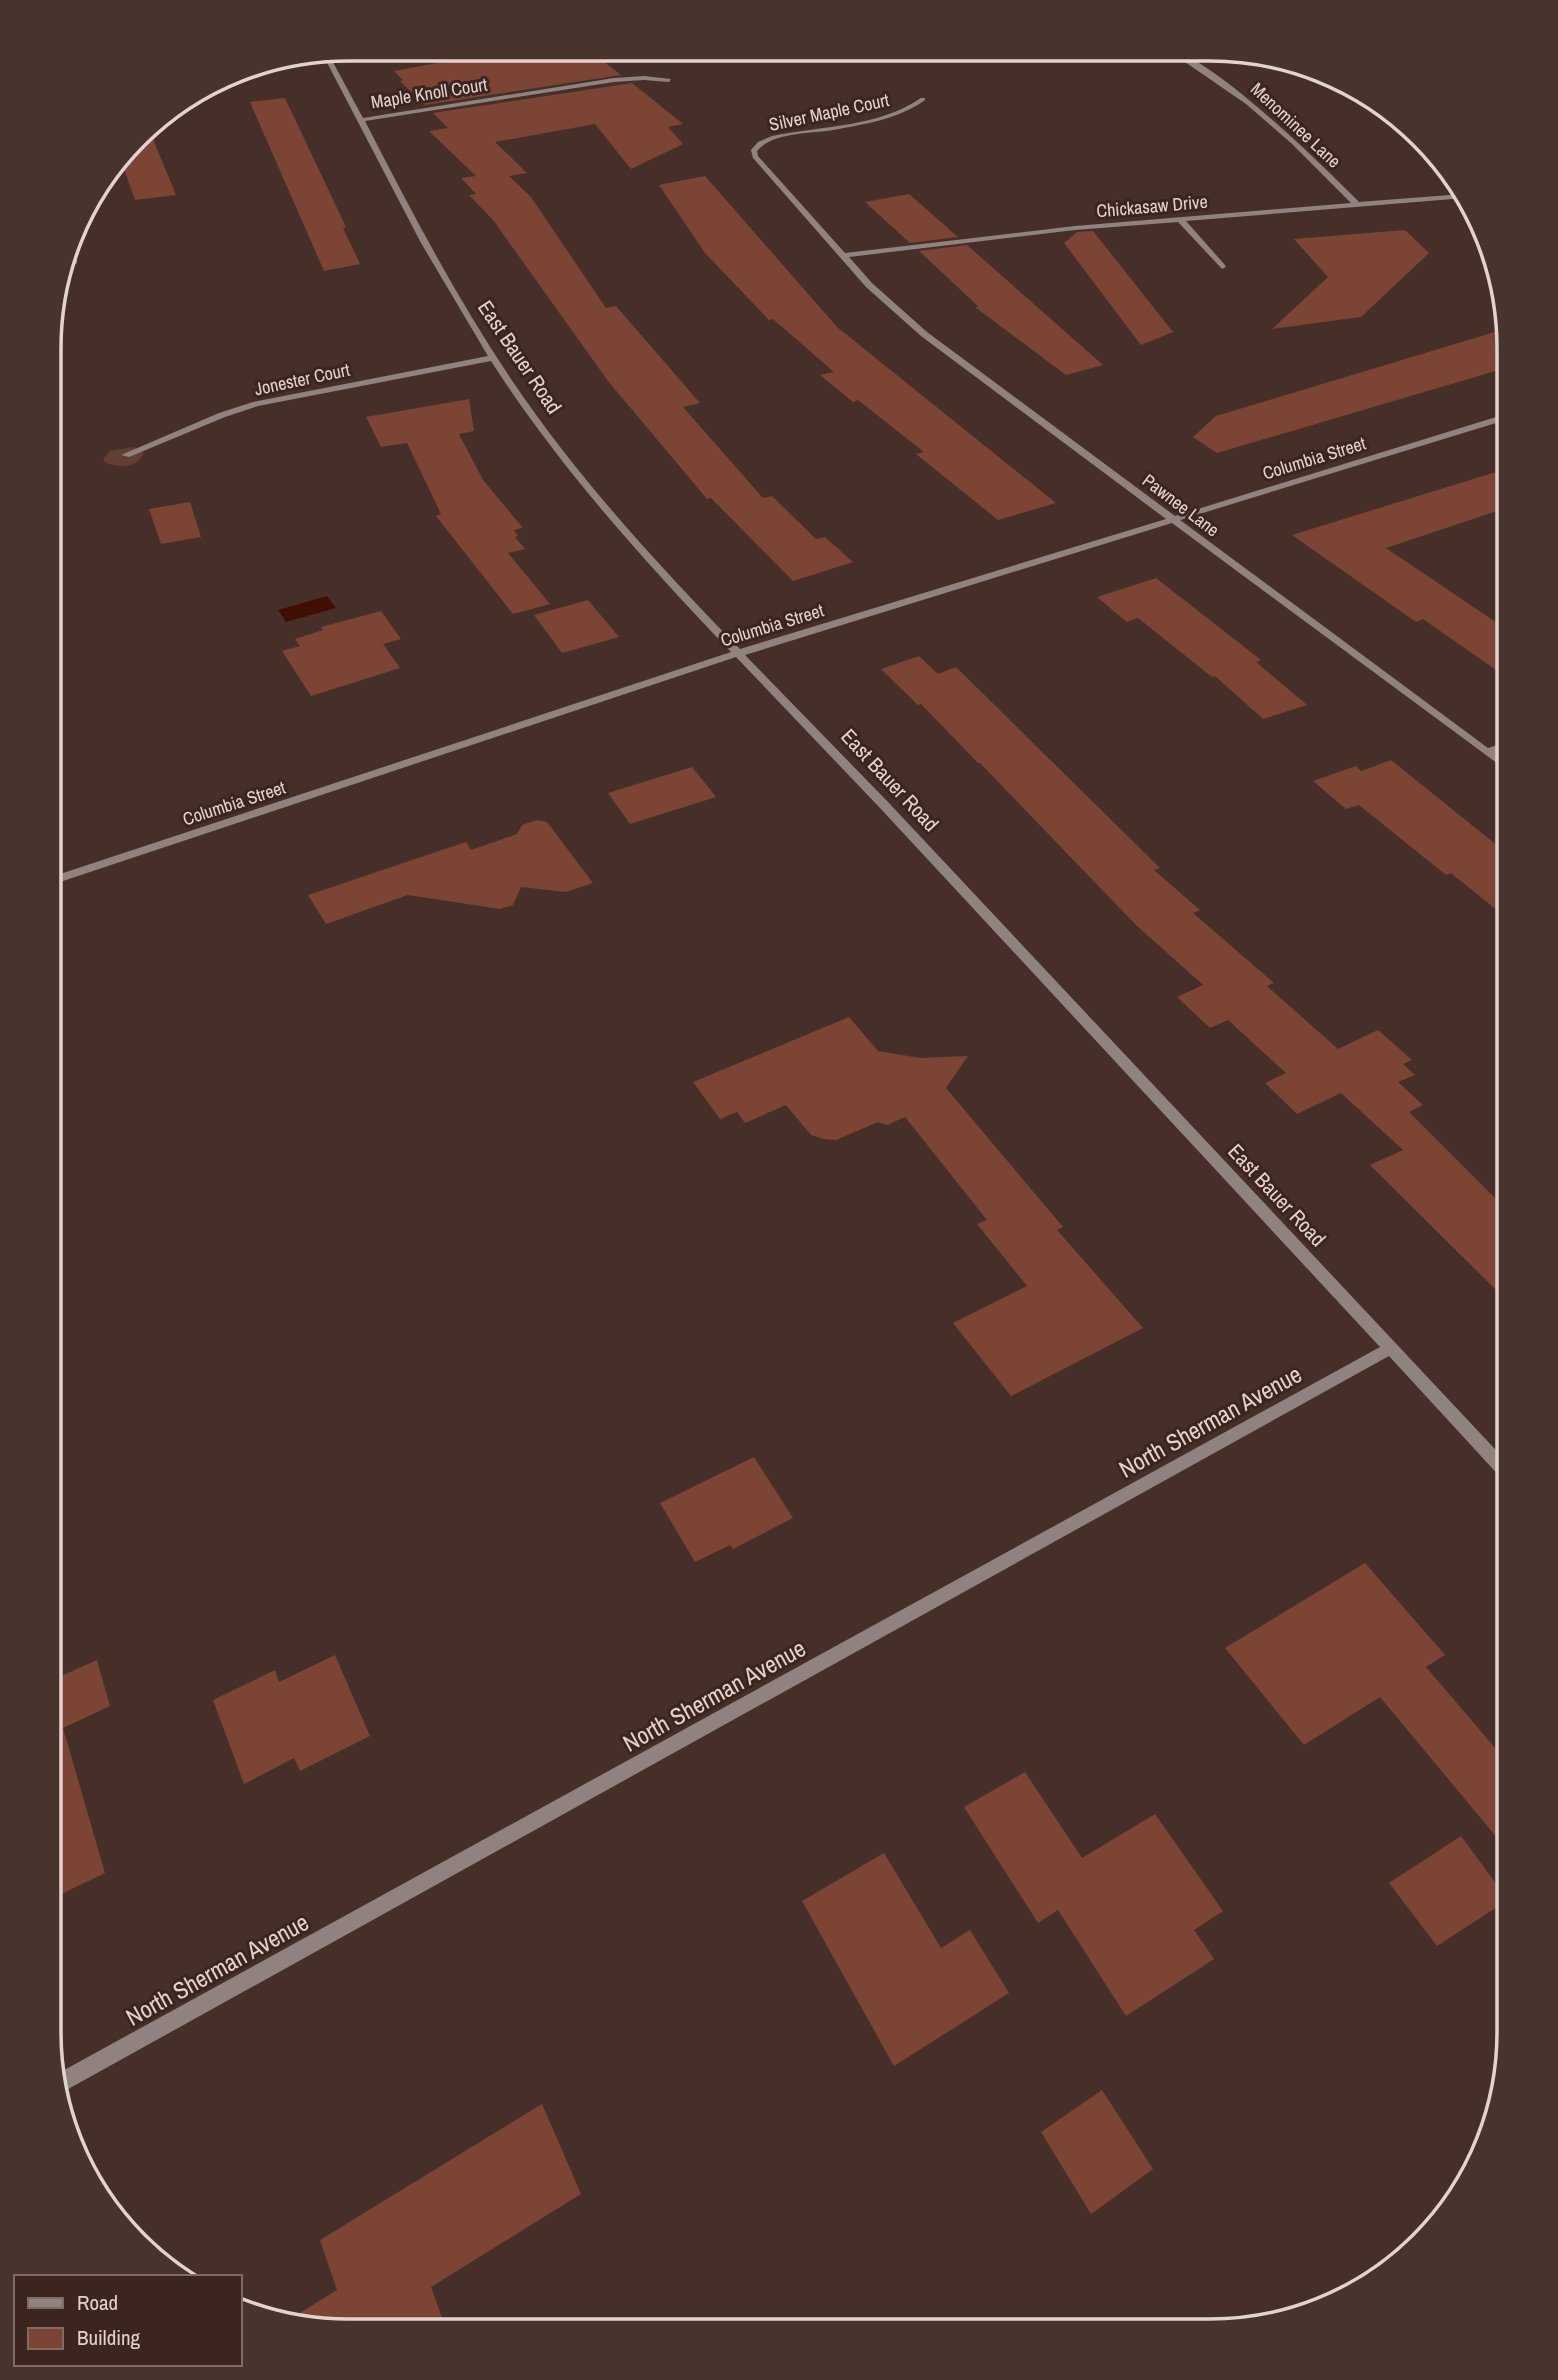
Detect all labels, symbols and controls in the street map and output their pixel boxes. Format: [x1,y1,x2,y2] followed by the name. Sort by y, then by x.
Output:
[369,71,489,115] street label: Maple Knoll Court
[1245,77,1347,173] street label: Menominee Lane
[767,87,891,137] street label: Silver Maple Court
[1095,189,1209,223] street label: Chickasaw Drive
[471,295,569,419] street label: East Bauer Road
[252,357,352,401] street label: Jonester Court
[1259,430,1369,486] street label: Columbia Street
[1137,468,1225,542] street label: Pawnee Lane
[717,597,827,653] street label: Columbia Street
[835,722,945,838] street label: East Bauer Road
[179,775,289,831] street label: Columbia Street
[1222,1137,1332,1253] street label: East Bauer Road
[1113,1357,1307,1485] street label: North Sherman Avenue
[617,1631,811,1759] street label: North Sherman Avenue
[120,1905,314,2033] street label: North Sherman Avenue
[14,2275,242,2366] legend
[77,2288,118,2317] text: Road
[77,2323,141,2352] text: Building

